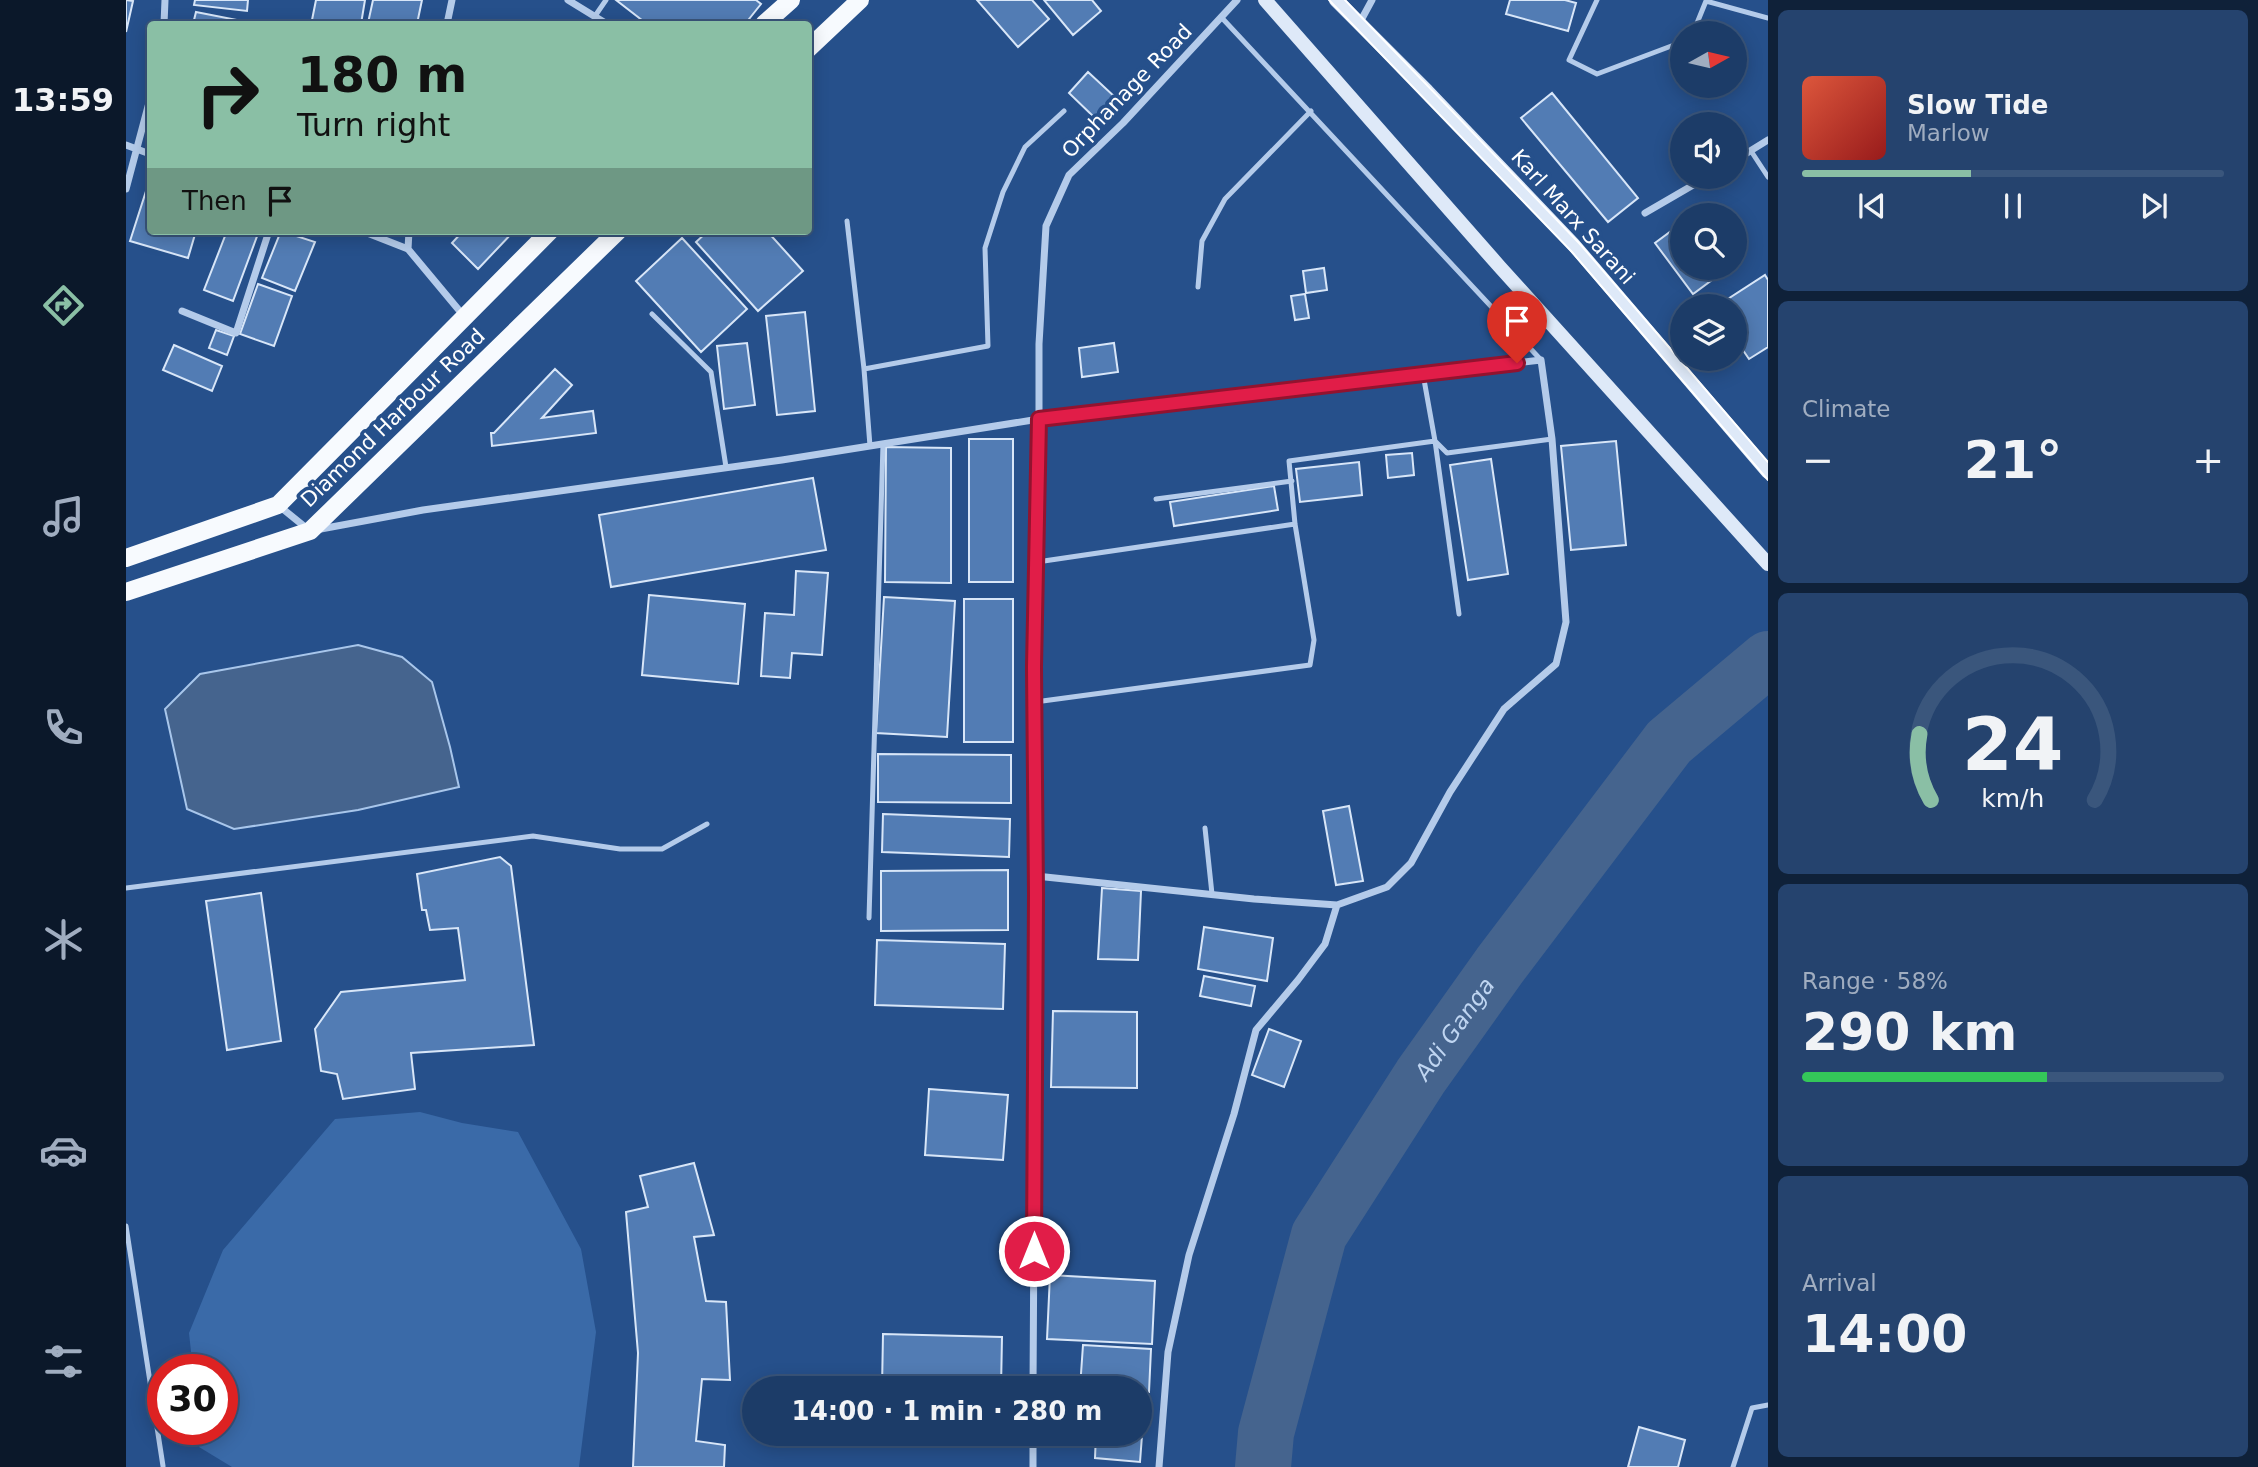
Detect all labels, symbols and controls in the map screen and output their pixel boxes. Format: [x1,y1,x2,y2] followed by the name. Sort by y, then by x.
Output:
[1057,19,1197,163] street label: Orphanage Road
[1670,21,1746,98] north arrow
[1670,21,1747,371] map controls
[297,47,467,104] text: 180 m
[182,49,273,140] icon: right
[12,81,114,119] text: 13:59
[1907,90,2048,120] text: Slow Tide
[297,106,450,144] text: Turn right
[1670,112,1747,189] button: sound
[1907,120,1990,146] text: Marlow
[1506,145,1640,289] street label: Karl Marx Sarani
[261,182,299,220] icon: arrive
[182,186,247,216] text: Then
[1853,187,1891,225] icon: previous
[1994,187,2032,225] icon: pause
[2135,187,2173,225] icon: next
[1670,203,1747,280] button: search
[39,281,88,330] icon: directions
[1487,291,1547,363] pin
[1670,294,1747,371] button: layers
[1498,302,1536,340] icon: arrive
[296,324,490,512] street label: Diamond Harbour Road
[1802,396,1891,422] text: Climate
[1964,430,2062,490] text: 21°
[1802,438,1834,482] text: −
[2192,438,2224,482] text: +
[39,492,88,541] icon: music
[1962,702,2064,787] text: 24
[39,703,88,752] icon: phone
[1981,783,2045,812] text: km/h
[39,915,88,964] icon: climate
[1802,968,1948,994] text: Range · 58%
[1408,973,1500,1087] water label: Adi Ganga
[1802,1002,2017,1062] text: 290 km
[39,1126,88,1175] icon: car
[997,1214,1071,1288] position arrow
[1802,1270,1877,1296] text: Arrival
[1802,1304,1968,1364] text: 14:00
[39,1337,88,1386] icon: filters
[147,1354,238,1445] speed limit sign: 30
[792,1396,1102,1426] text: 14:00 · 1 min · 280 m

